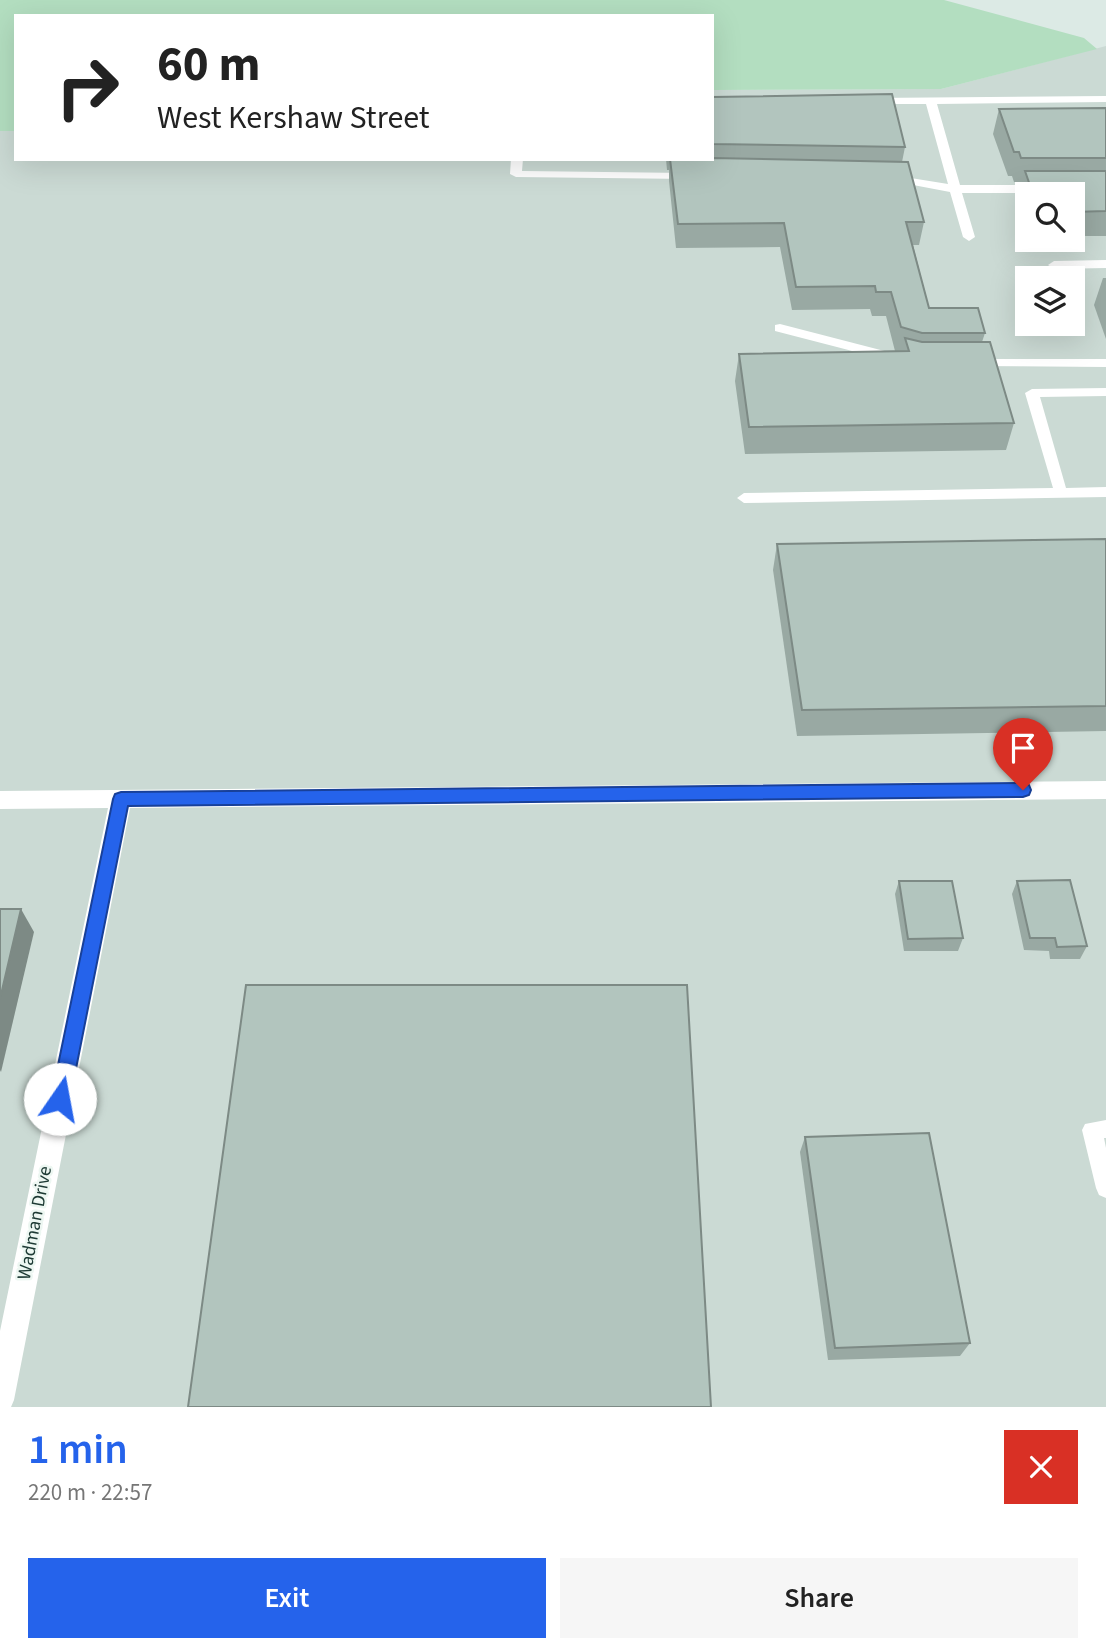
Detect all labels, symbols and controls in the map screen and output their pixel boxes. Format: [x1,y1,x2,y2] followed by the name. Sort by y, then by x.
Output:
[157,30,261,100] text: 60 m
[42,42,133,133] icon: right
[157,95,430,141] text: West Kershaw Street
[1015,182,1085,336] map controls
[1015,182,1085,252] button: search
[1015,266,1085,336] button: layers
[993,718,1053,790] pin
[1004,729,1042,767] icon: arrive
[23,1062,97,1136] position arrow
[11,1164,59,1282] street label: Wadman Drive
[28,1420,128,1480] text: 1 min
[1004,1430,1078,1504] button: close
[28,1476,152,1509] text: 220 m · 22:57
[28,1558,546,1638] button: Exit
[560,1558,1078,1638] button: Share

